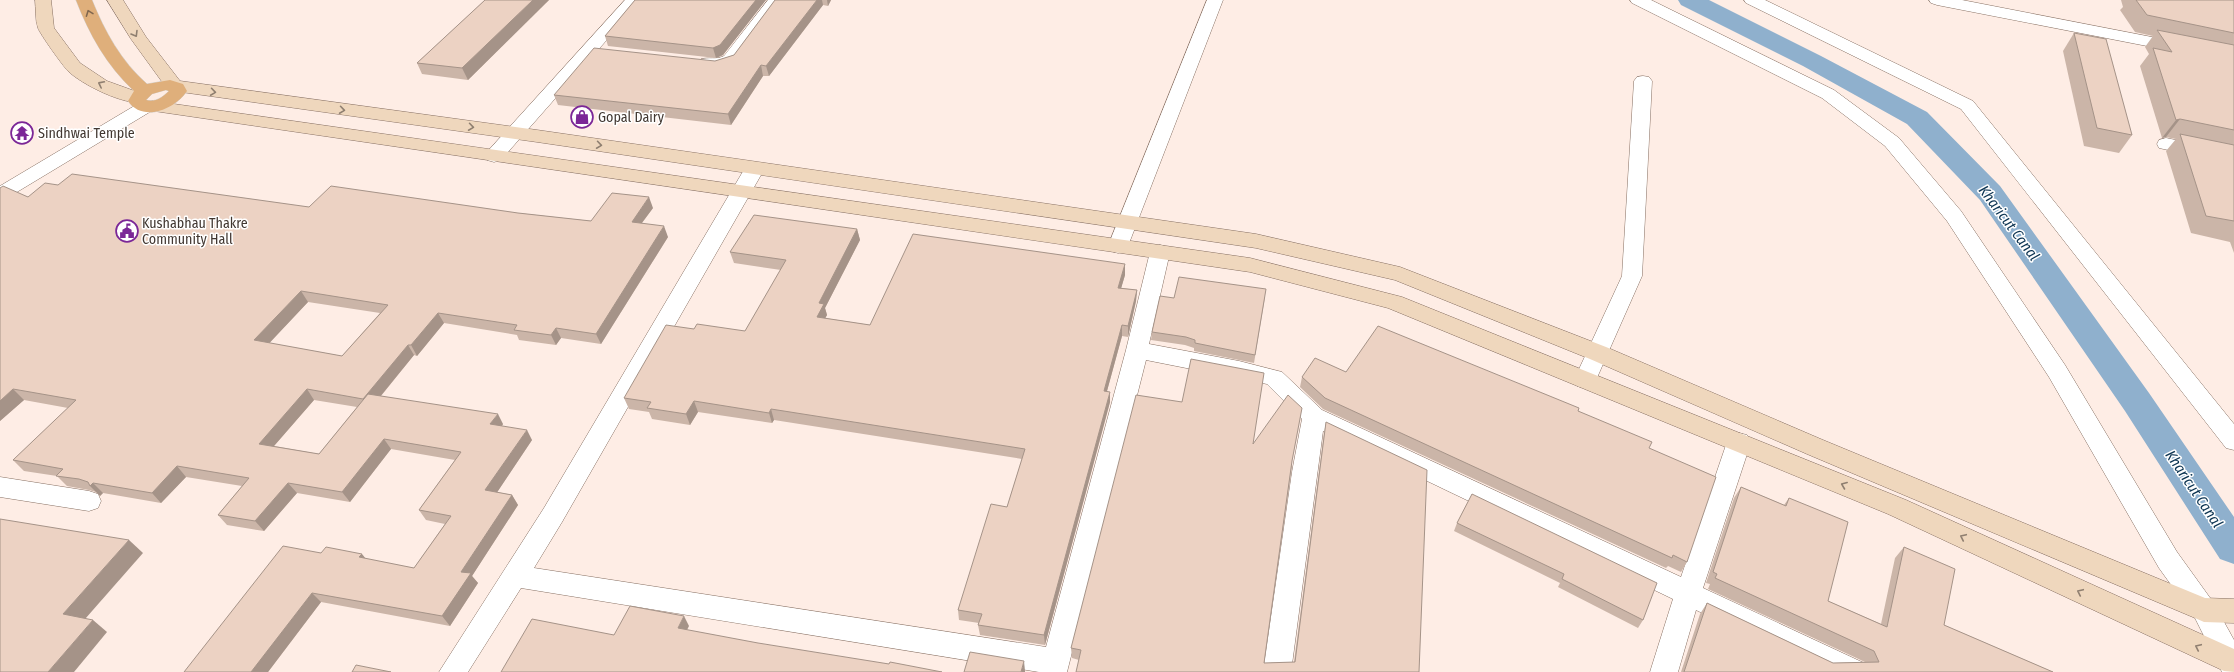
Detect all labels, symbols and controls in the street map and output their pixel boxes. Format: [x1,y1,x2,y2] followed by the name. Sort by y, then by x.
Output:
[85,10,93,17] one-way arrow
[131,30,138,37] one-way arrow
[98,82,105,89] one-way arrow
[210,87,216,96] one-way arrow
[569,104,595,130] shop icon: Gopal Dairy
[339,105,345,114] one-way arrow
[598,109,665,126] place label: Gopal Dairy
[9,120,35,146] temple icon: Sindhwai Temple
[468,122,474,131] one-way arrow
[38,125,135,142] place label: Sindhwai Temple
[596,140,602,149] one-way arrow
[1975,182,2043,264] water label: Kharicut Canal
[142,215,248,248] place label: Kushabhau Thakre Community Hall
[114,218,140,244] public building icon: Kushabhau Thakre Community Hall
[2161,447,2227,531] water label: Kharicut Canal
[1840,482,1848,490] one-way arrow
[1959,534,1966,542] one-way arrow
[2077,589,2085,597] one-way arrow
[2195,644,2203,652] one-way arrow

